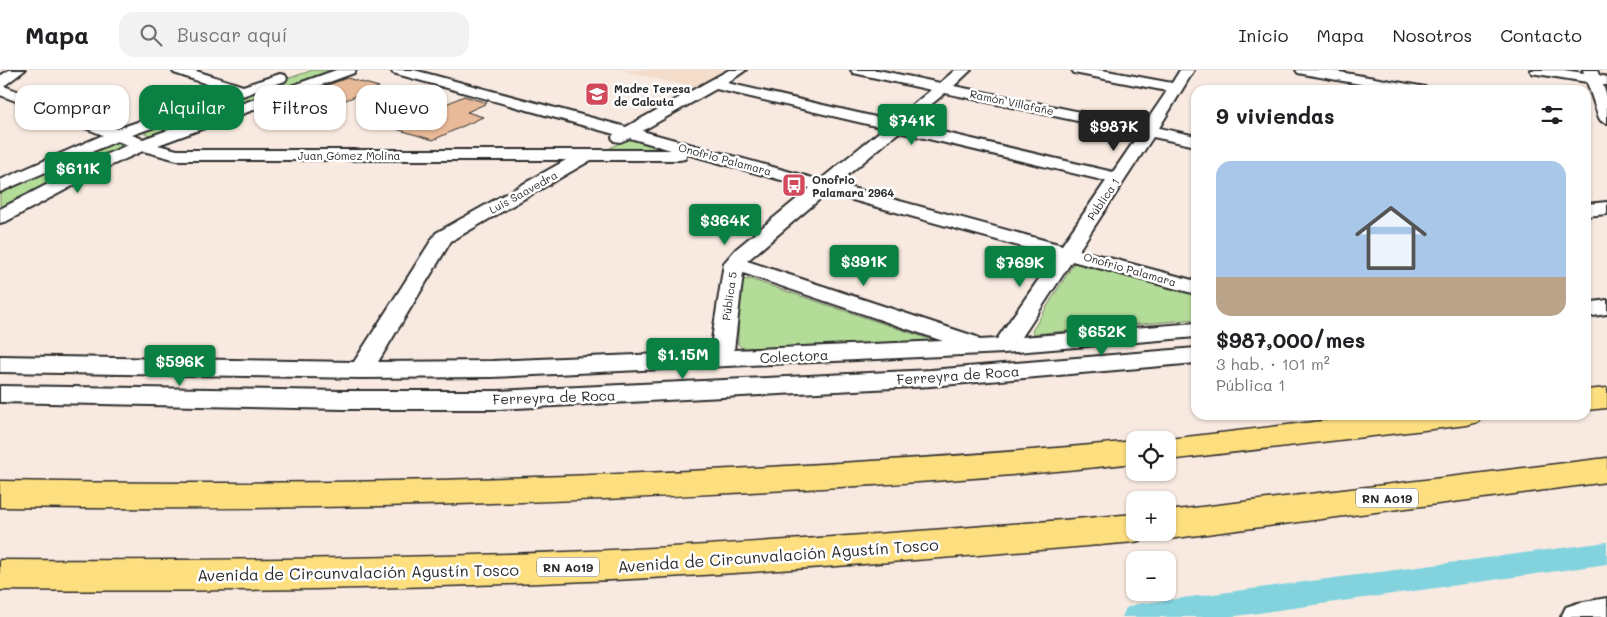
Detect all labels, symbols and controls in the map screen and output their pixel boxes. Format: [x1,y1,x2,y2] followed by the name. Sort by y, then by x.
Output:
[119,12,469,57] search box
[25,19,89,50] text: Mapa
[137,21,165,49] icon: search
[177,22,287,47] text: Buscar aquí
[1238,23,1289,47] text: Inicio
[1317,23,1364,47] text: Mapa
[1392,23,1472,47] text: Nosotros
[1500,23,1582,47] text: Contacto
[584,81,610,107] school or university icon: Madre Teresa de Calcuta
[614,81,691,109] place label: Madre Teresa de Calcuta
[15,85,129,130] chip: Comprar
[139,85,244,130] chip: Alquilar
[254,85,346,130] chip: Filtros
[356,85,447,130] chip: Nuevo
[969,86,1056,118] street label: Ramón Villafañe
[1538,101,1566,129] icon: filters
[1216,102,1334,129] text: 9 viviendas
[877,104,947,146] pin: $741K
[889,109,935,130] text: $741K
[1079,109,1149,152] pin: $987K
[1090,115,1138,136] text: $987K
[677,139,773,179] street label: Onofrio Palamara
[298,148,401,163] street label: Juan Gómez Molina
[43,152,113,194] pin: $611K
[56,157,100,178] text: $611K
[486,167,560,217] street label: Luis Saavedra
[781,172,807,198] bus stop icon: Onofrio Palamara 2964
[812,172,894,200] place label: Onofrio Palamara 2964
[1083,175,1123,223] street label: Pública 1
[1346,193,1436,283] icon: home
[690,204,760,246] pin: $364K
[700,209,750,230] text: $364K
[829,244,899,287] pin: $391K
[985,246,1055,288] pin: $769K
[1082,249,1178,289] street label: Onofrio Palamara
[841,250,887,271] text: $391K
[996,251,1044,272] text: $769K
[718,271,740,321] street label: Pública 5
[1067,314,1137,357] pin: $652K
[1078,320,1126,341] text: $652K
[1216,326,1365,353] text: $987,000/mes
[642,338,724,380] pin: $1.15M
[657,343,709,364] text: $1.15M
[145,344,215,387] pin: $596K
[759,345,829,367] street label: Colectora
[155,350,205,371] text: $596K
[1216,353,1330,374] text: 3 hab. · 101 m²
[896,361,1020,389] street label: Ferreyra de Roca
[1216,374,1285,395] text: Pública 1
[492,385,616,409] street label: Ferreyra de Roca
[1126,431,1176,601] map controls
[1126,431,1176,481] button: locate
[1356,488,1418,508] road number: RN A019
[1126,491,1176,541] button: +
[617,533,939,577] street label: Avenida de Circunvalación Agustín Tosco
[1126,551,1176,601] button: −
[537,558,599,577] road number: RN A019
[197,559,519,585] street label: Avenida de Circunvalación Agustín Tosco

